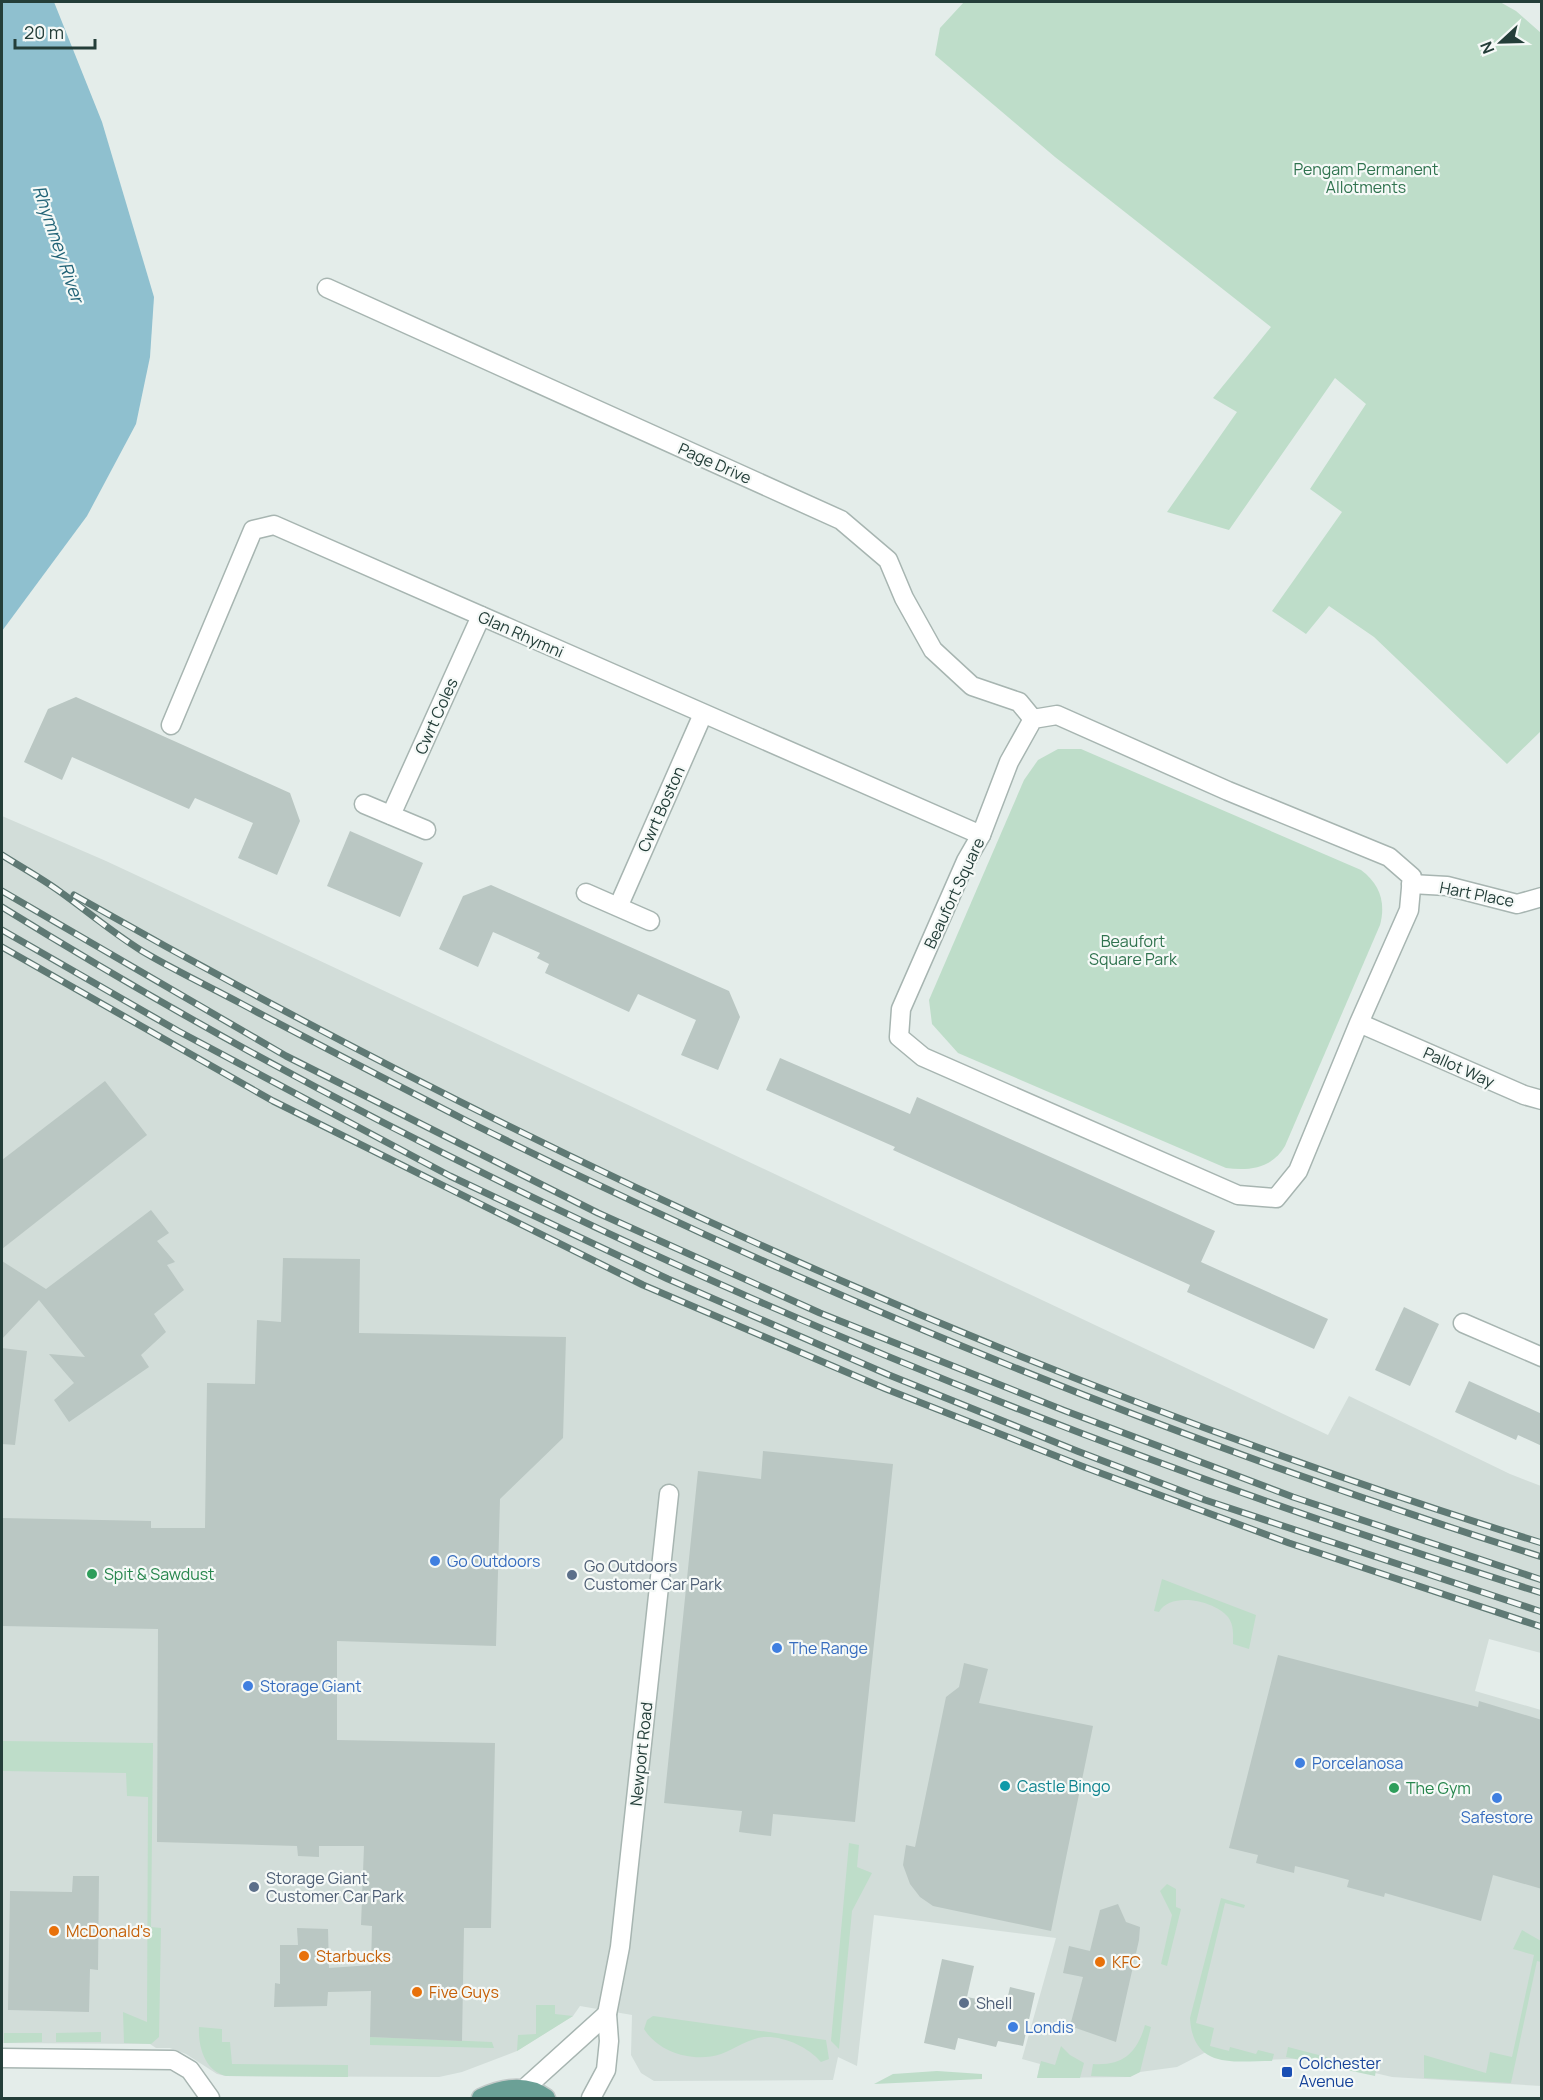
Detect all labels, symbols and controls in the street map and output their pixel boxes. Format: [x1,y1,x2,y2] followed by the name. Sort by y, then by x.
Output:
[15,12,94,50] scale bar
[1471,12,1531,72] north arrow
[24,20,64,44] text: 20 m
[1475,38,1499,57] text: N
[1293,158,1439,198] park label: Pengam Permanent Allotments
[28,182,91,308] water label: Rhymney River
[675,437,755,489] street label: Page Drive
[475,605,567,663] street label: Glan Rhymni
[409,674,463,758] street label: Cwrt Coles
[632,763,690,855] street label: Cwrt Boston
[919,834,989,952] street label: Beaufort Square
[1438,876,1516,912] street label: Hart Place
[1089,930,1178,970] park label: Beaufort Square Park
[1420,1042,1499,1093] street label: Pallot Way
[447,1550,540,1572] place label: Go Outdoors
[428,1554,442,1568] marker: Go Outdoors
[584,1555,723,1595] place label: Go Outdoors Customer Car Park
[104,1563,215,1585] place label: Spit & Sawdust
[85,1567,99,1581] marker: Spit & Sawdust
[565,1568,579,1582] marker: Go Outdoors Customer Car Park
[789,1637,868,1659] place label: The Range
[770,1641,784,1655] marker: The Range
[260,1675,362,1697] place label: Storage Giant
[241,1679,255,1693] marker: Storage Giant
[625,1701,657,1807] street label: Newport Road
[1312,1752,1403,1774] place label: Porcelanosa
[1293,1756,1307,1770] marker: Porcelanosa
[1017,1775,1110,1797] place label: Castle Bingo
[1406,1777,1471,1799] place label: The Gym
[998,1779,1012,1793] marker: Castle Bingo
[1387,1781,1401,1795] marker: The Gym
[1490,1791,1504,1805] marker: Safestore
[1461,1806,1533,1828] place label: Safestore
[266,1867,405,1907] place label: Storage Giant Customer Car Park
[247,1880,261,1894] marker: Storage Giant Customer Car Park
[66,1920,151,1942] place label: McDonald's
[47,1924,61,1938] marker: McDonald's
[316,1945,391,1967] place label: Starbucks
[297,1949,311,1963] marker: Starbucks
[1112,1951,1141,1973] place label: KFC
[1093,1955,1107,1969] marker: KFC
[429,1981,499,2003] place label: Five Guys
[410,1985,424,1999] marker: Five Guys
[976,1992,1012,2014] place label: Shell
[957,1996,971,2010] marker: Shell
[1025,2016,1074,2038] place label: Londis
[1006,2020,1020,2034] marker: Londis
[1299,2052,1381,2092] place label: Colchester Avenue
[1280,2065,1294,2079] marker: Colchester Avenue

